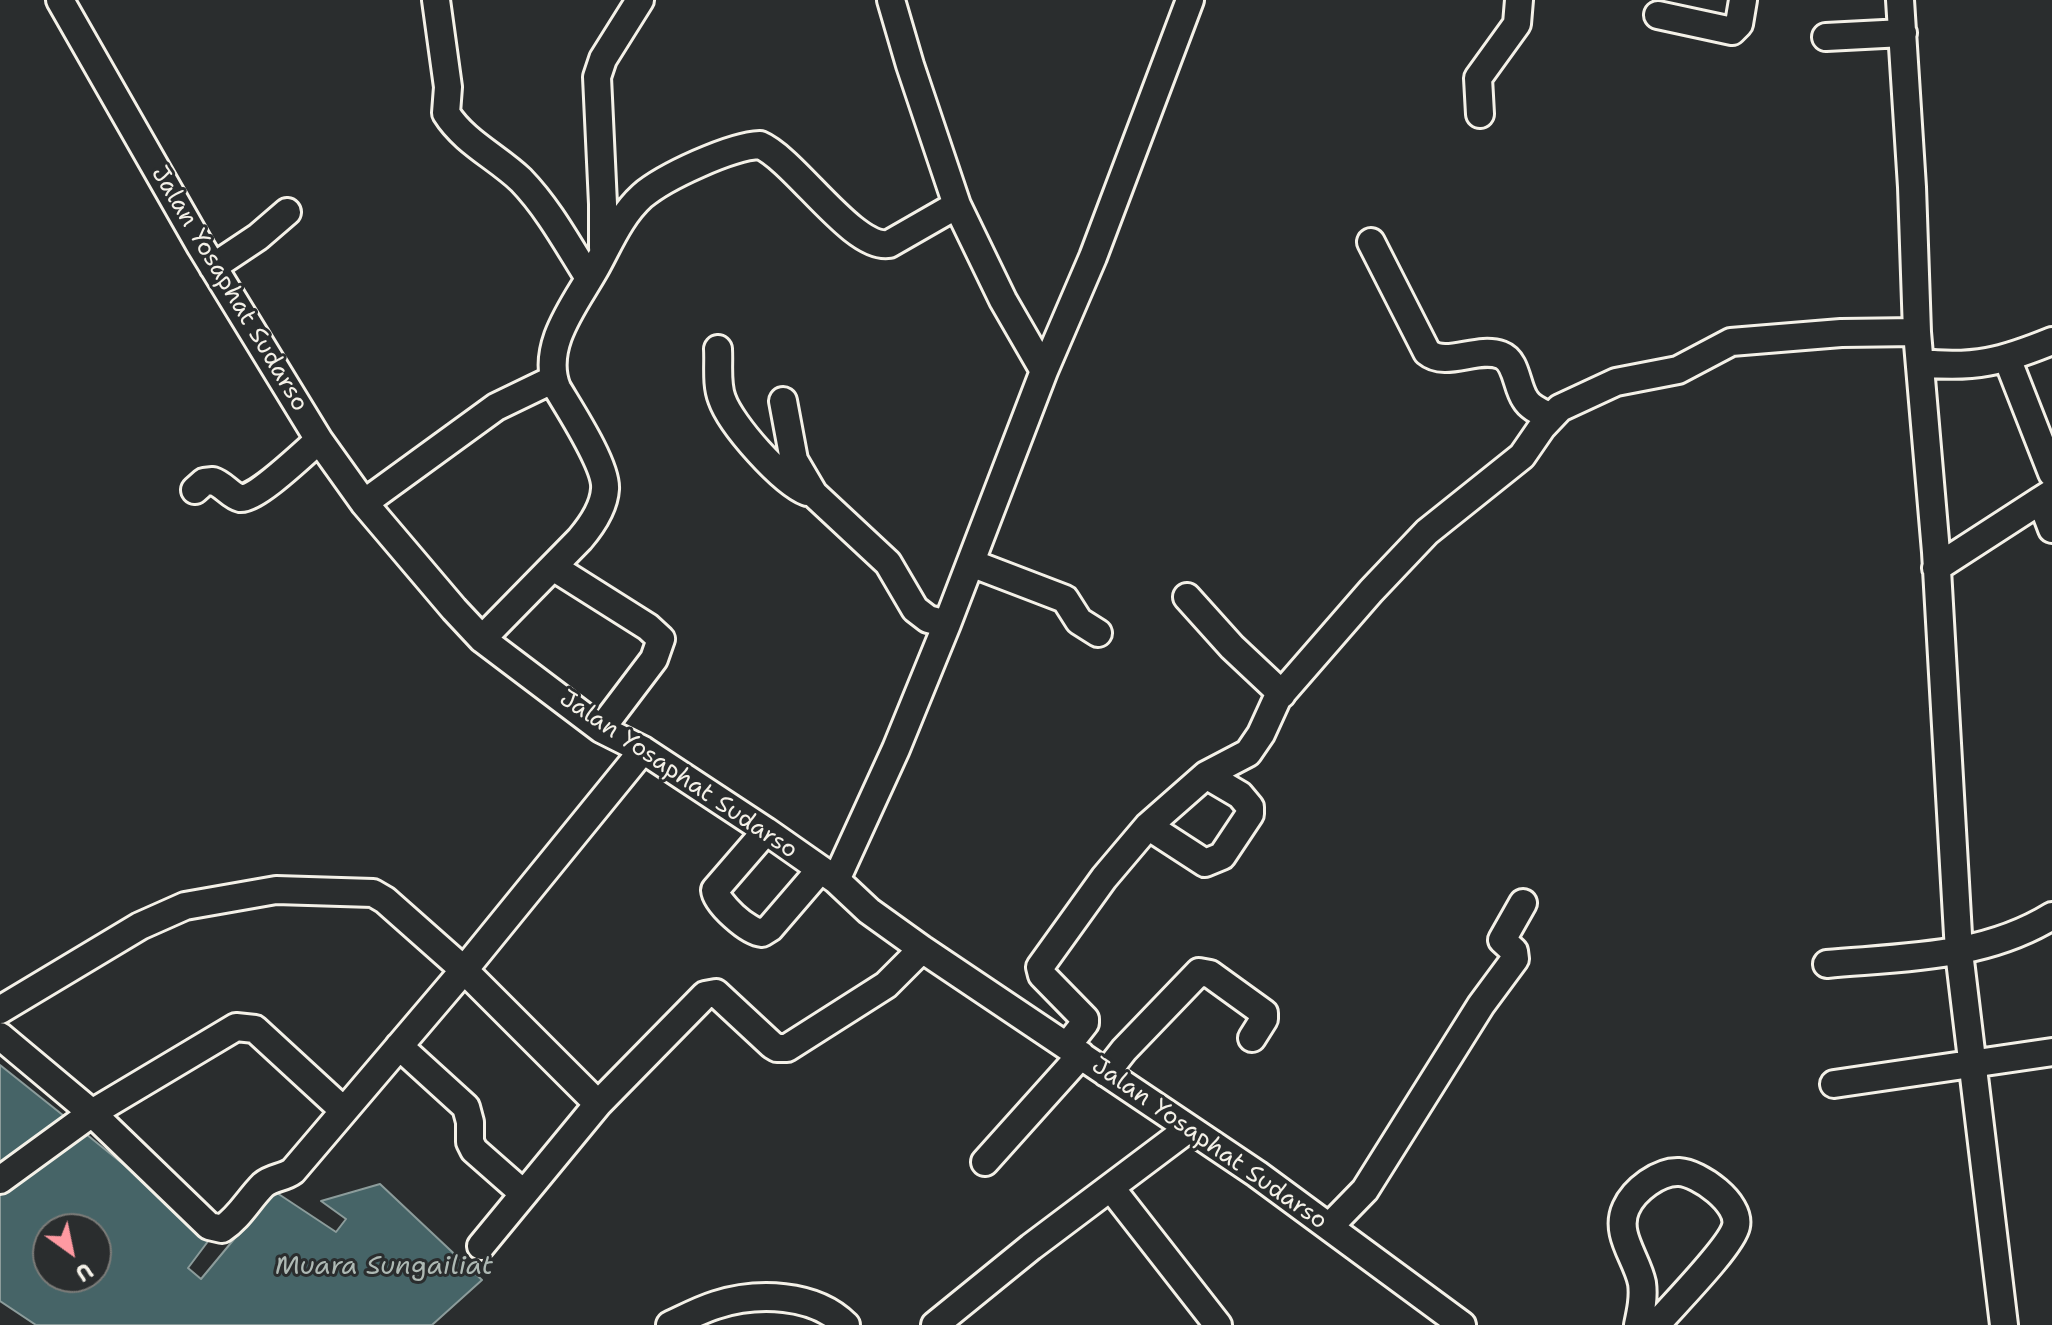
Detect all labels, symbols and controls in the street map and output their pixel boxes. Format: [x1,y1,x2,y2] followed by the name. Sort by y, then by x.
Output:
[144,161,314,417] street label: Jalan Yosaphat Sudarso
[554,685,802,865] street label: Jalan Yosaphat Sudarso
[1086,1052,1332,1236] street label: Jalan Yosaphat Sudarso
[32,1213,112,1293] north arrow
[275,1251,493,1283] water label: Muara Sungailiat
[70,1256,98,1288] text: U

